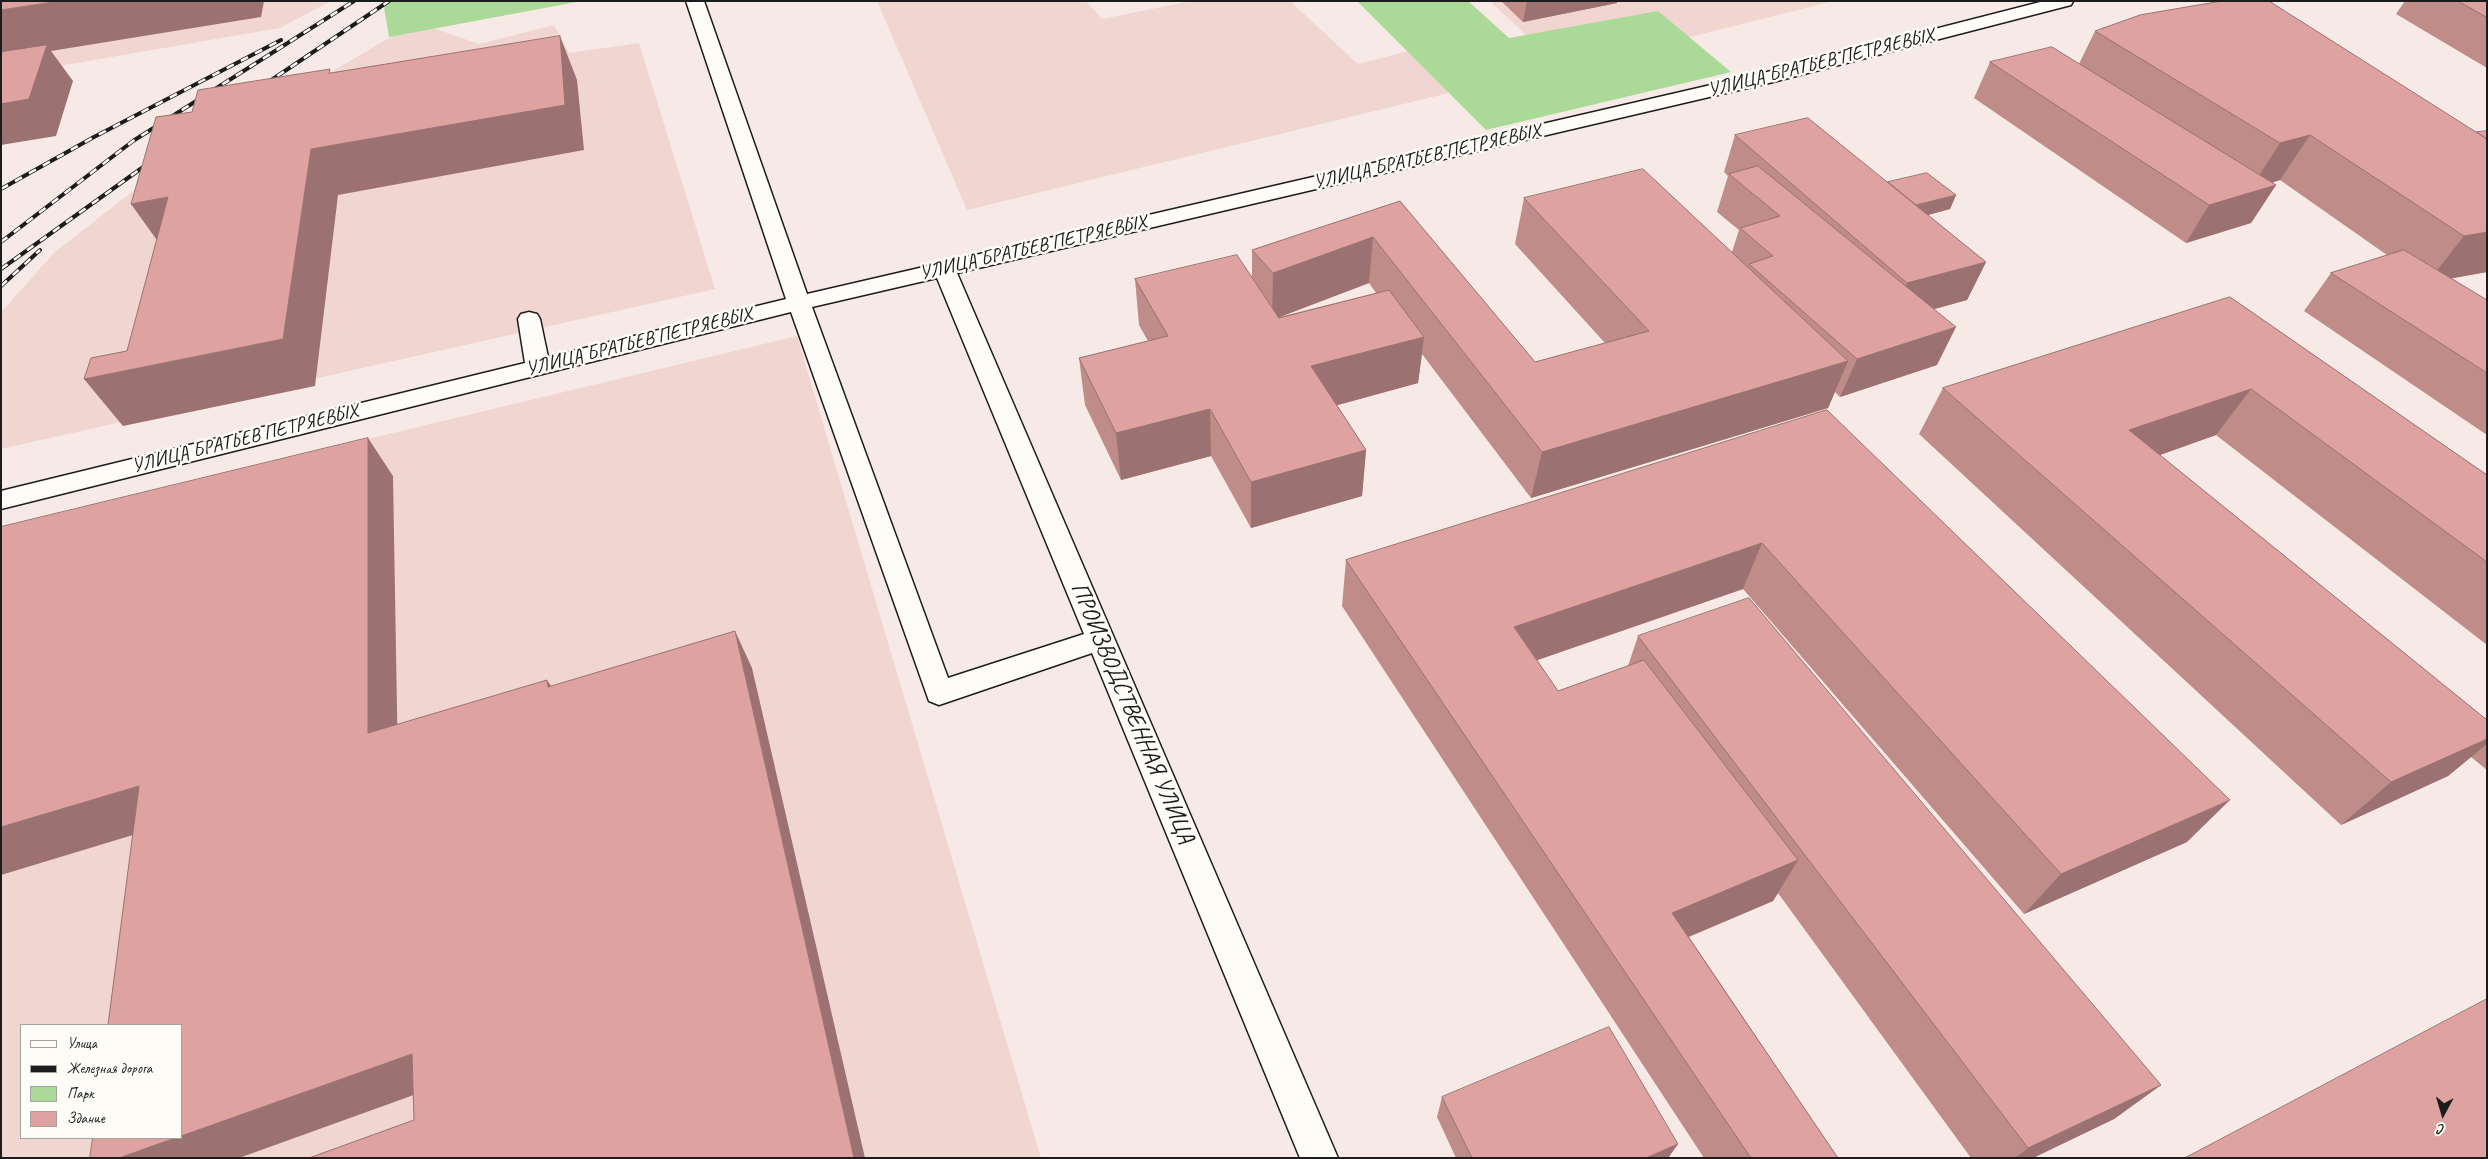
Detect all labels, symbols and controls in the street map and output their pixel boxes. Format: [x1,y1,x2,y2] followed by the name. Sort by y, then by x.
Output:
[1705,23,1937,103] street label: УЛИЦА БРАТЬЕВ ПЕТРЯЕВЫХ
[1311,119,1543,195] street label: УЛИЦА БРАТЬЕВ ПЕТРЯЕВЫХ
[917,210,1149,286] street label: УЛИЦА БРАТЬЕВ ПЕТРЯЕВЫХ
[523,302,755,382] street label: УЛИЦА БРАТЬЕВ ПЕТРЯЕВЫХ
[129,399,361,479] street label: УЛИЦА БРАТЬЕВ ПЕТРЯЕВЫХ
[1064,578,1200,848] street label: ПРОИЗВОДСТВЕННАЯ УЛИЦА
[20,1024,182,1139] legend
[67,1034,97,1053] text: Улица
[67,1059,152,1078] text: Железная дорога
[67,1084,94,1103] text: Парк
[2418,1089,2468,1139] north arrow
[67,1109,105,1128] text: Здание
[2437,1121,2446,1138] text: С

